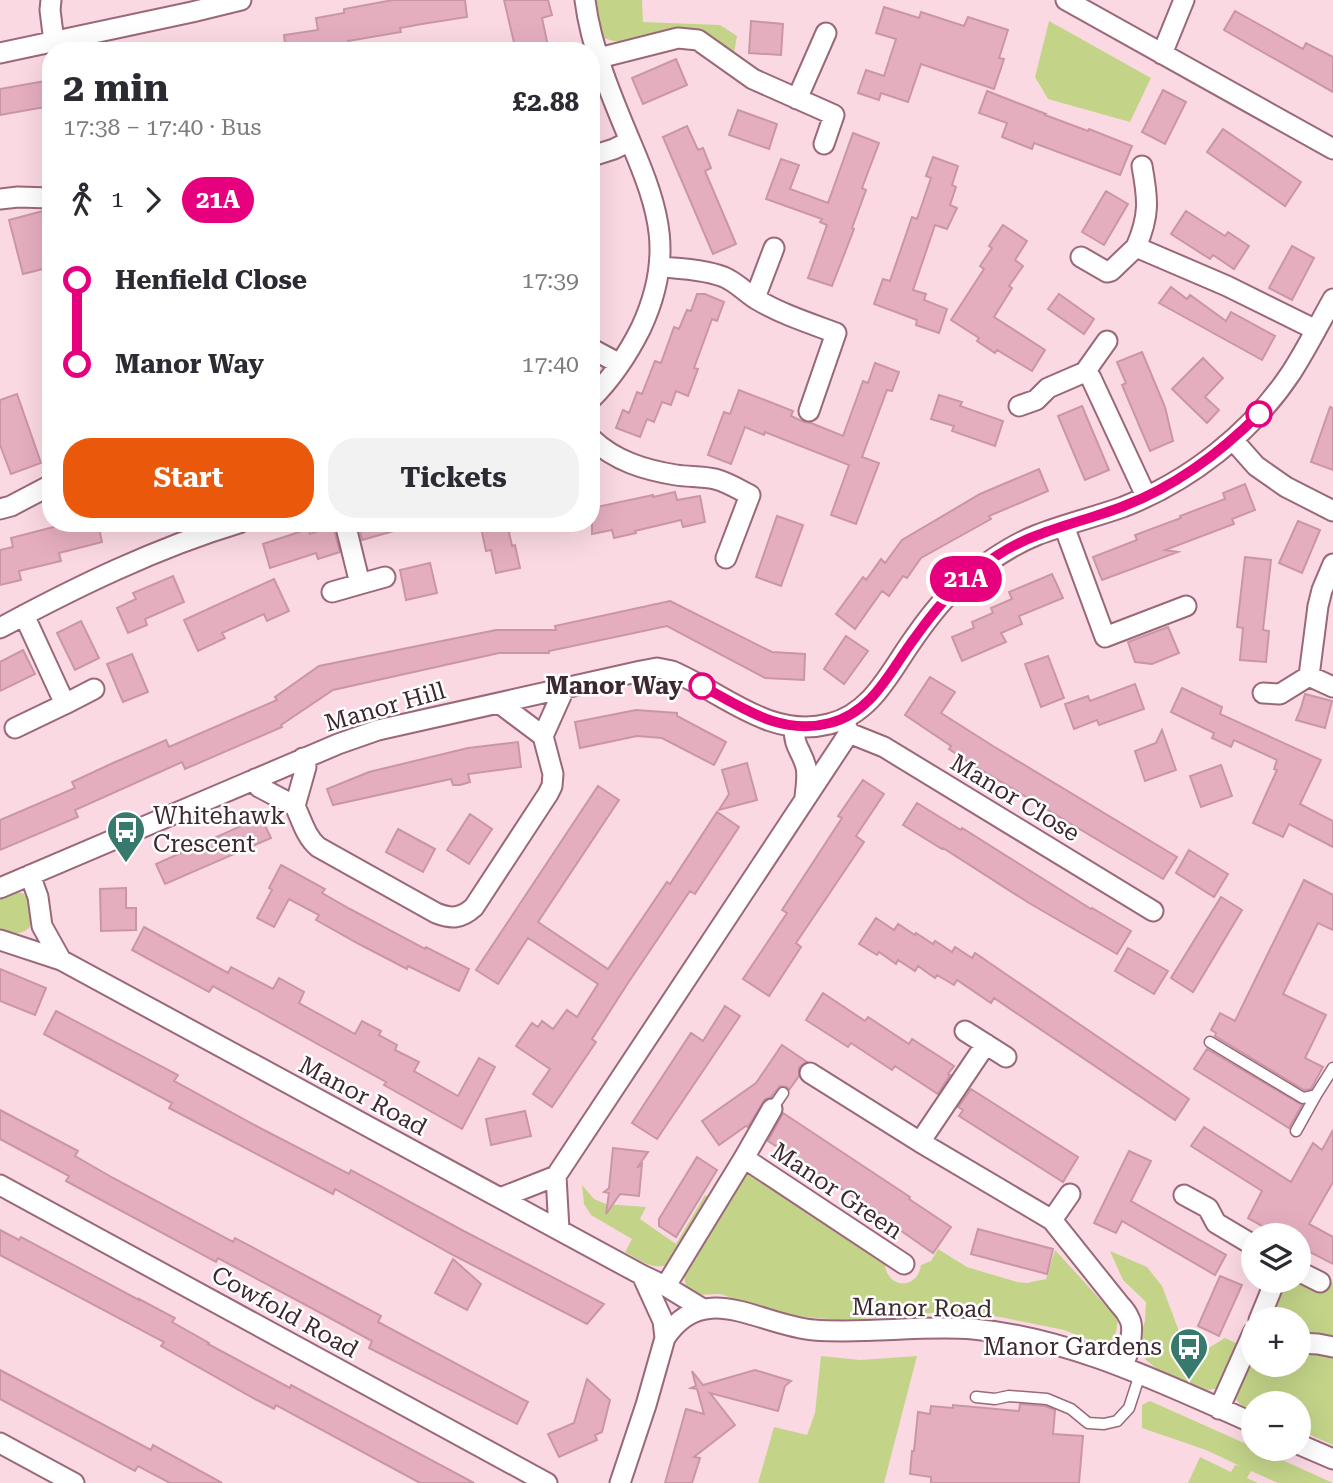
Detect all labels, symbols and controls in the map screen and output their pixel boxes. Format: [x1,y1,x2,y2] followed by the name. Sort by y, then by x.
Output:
[63,66,169,110] text: 2 min
[513,87,579,117] text: £2.88
[63,114,261,141] text: 17:38 – 17:40 · Bus
[63,181,101,219] icon: walk
[134,181,172,219] icon: forward
[111,186,124,213] text: 1
[196,186,240,214] text: 21A
[115,265,307,295] text: Henfield Close
[522,267,579,294] text: 17:39
[115,349,264,379] text: Manor Way
[522,351,579,378] text: 17:40
[1246,401,1272,427] unlabelled marker
[63,438,314,518] button: Start
[328,438,579,518] button: Tickets
[926,556,1006,602] line badge: 21A
[944,565,988,593] text: 21A
[546,672,683,700] place label: Manor Way
[689,673,715,699] marker: Manor Way
[321,676,449,738] street label: Manor Hill
[945,749,1085,847] street label: Manor Close
[153,802,286,858] place label: Whitehawk Crescent
[105,809,147,864] bus stop icon: Whitehawk Crescent
[294,1051,432,1141] street label: Manor Road
[766,1137,908,1245] street label: Manor Green
[1241,1223,1311,1461] map controls
[1241,1223,1311,1293] button: layers
[207,1260,363,1364] street label: Cowfold Road
[851,1293,993,1323] street label: Manor Road
[1241,1307,1311,1377] button: +
[1168,1326,1210,1381] bus stop icon: Manor Gardens
[983,1333,1162,1361] place label: Manor Gardens
[1241,1391,1311,1461] button: −

